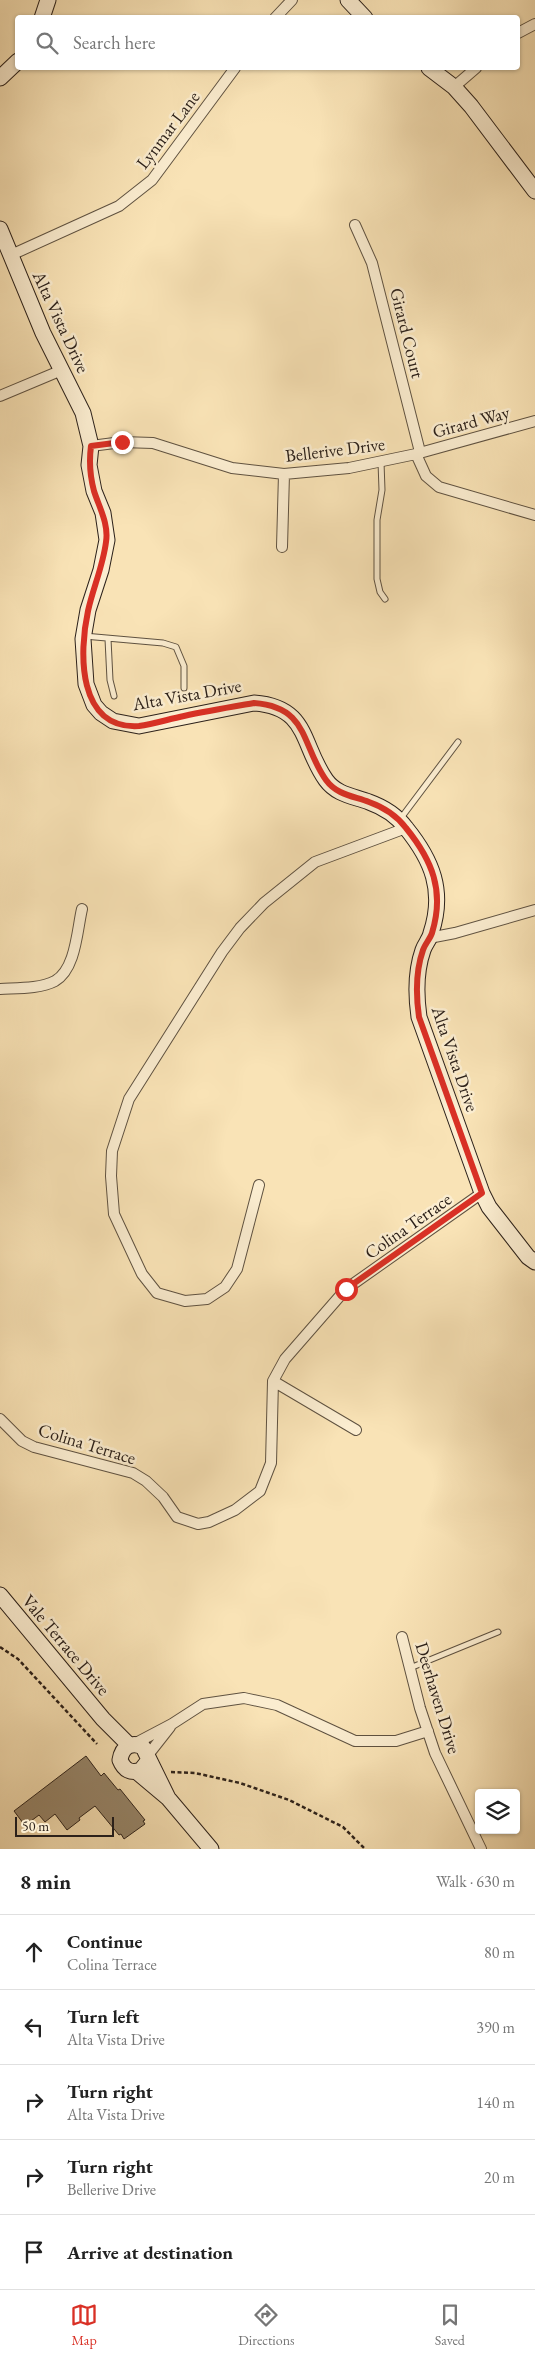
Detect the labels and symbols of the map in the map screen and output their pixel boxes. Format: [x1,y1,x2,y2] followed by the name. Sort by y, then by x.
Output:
[131,86,204,173] street label: Lynmar Lane
[27,266,95,377] street label: Alta Vista Drive
[385,285,430,381] street label: Girard Court
[430,400,512,443] street label: Girard Way
[111,431,134,454] route end
[284,432,386,467] street label: Bellerive Drive
[130,674,243,716] street label: Alta Vista Drive
[426,1002,484,1115] street label: Alta Vista Drive
[360,1187,456,1264] street label: Colina Terrace
[335,1278,358,1301] route start
[36,1418,139,1469] street label: Colina Terrace
[17,1589,115,1700] street label: Vale Terrace Drive
[411,1639,466,1756] street label: Deerhaven Drive
[15,1814,114,1837] scale bar

